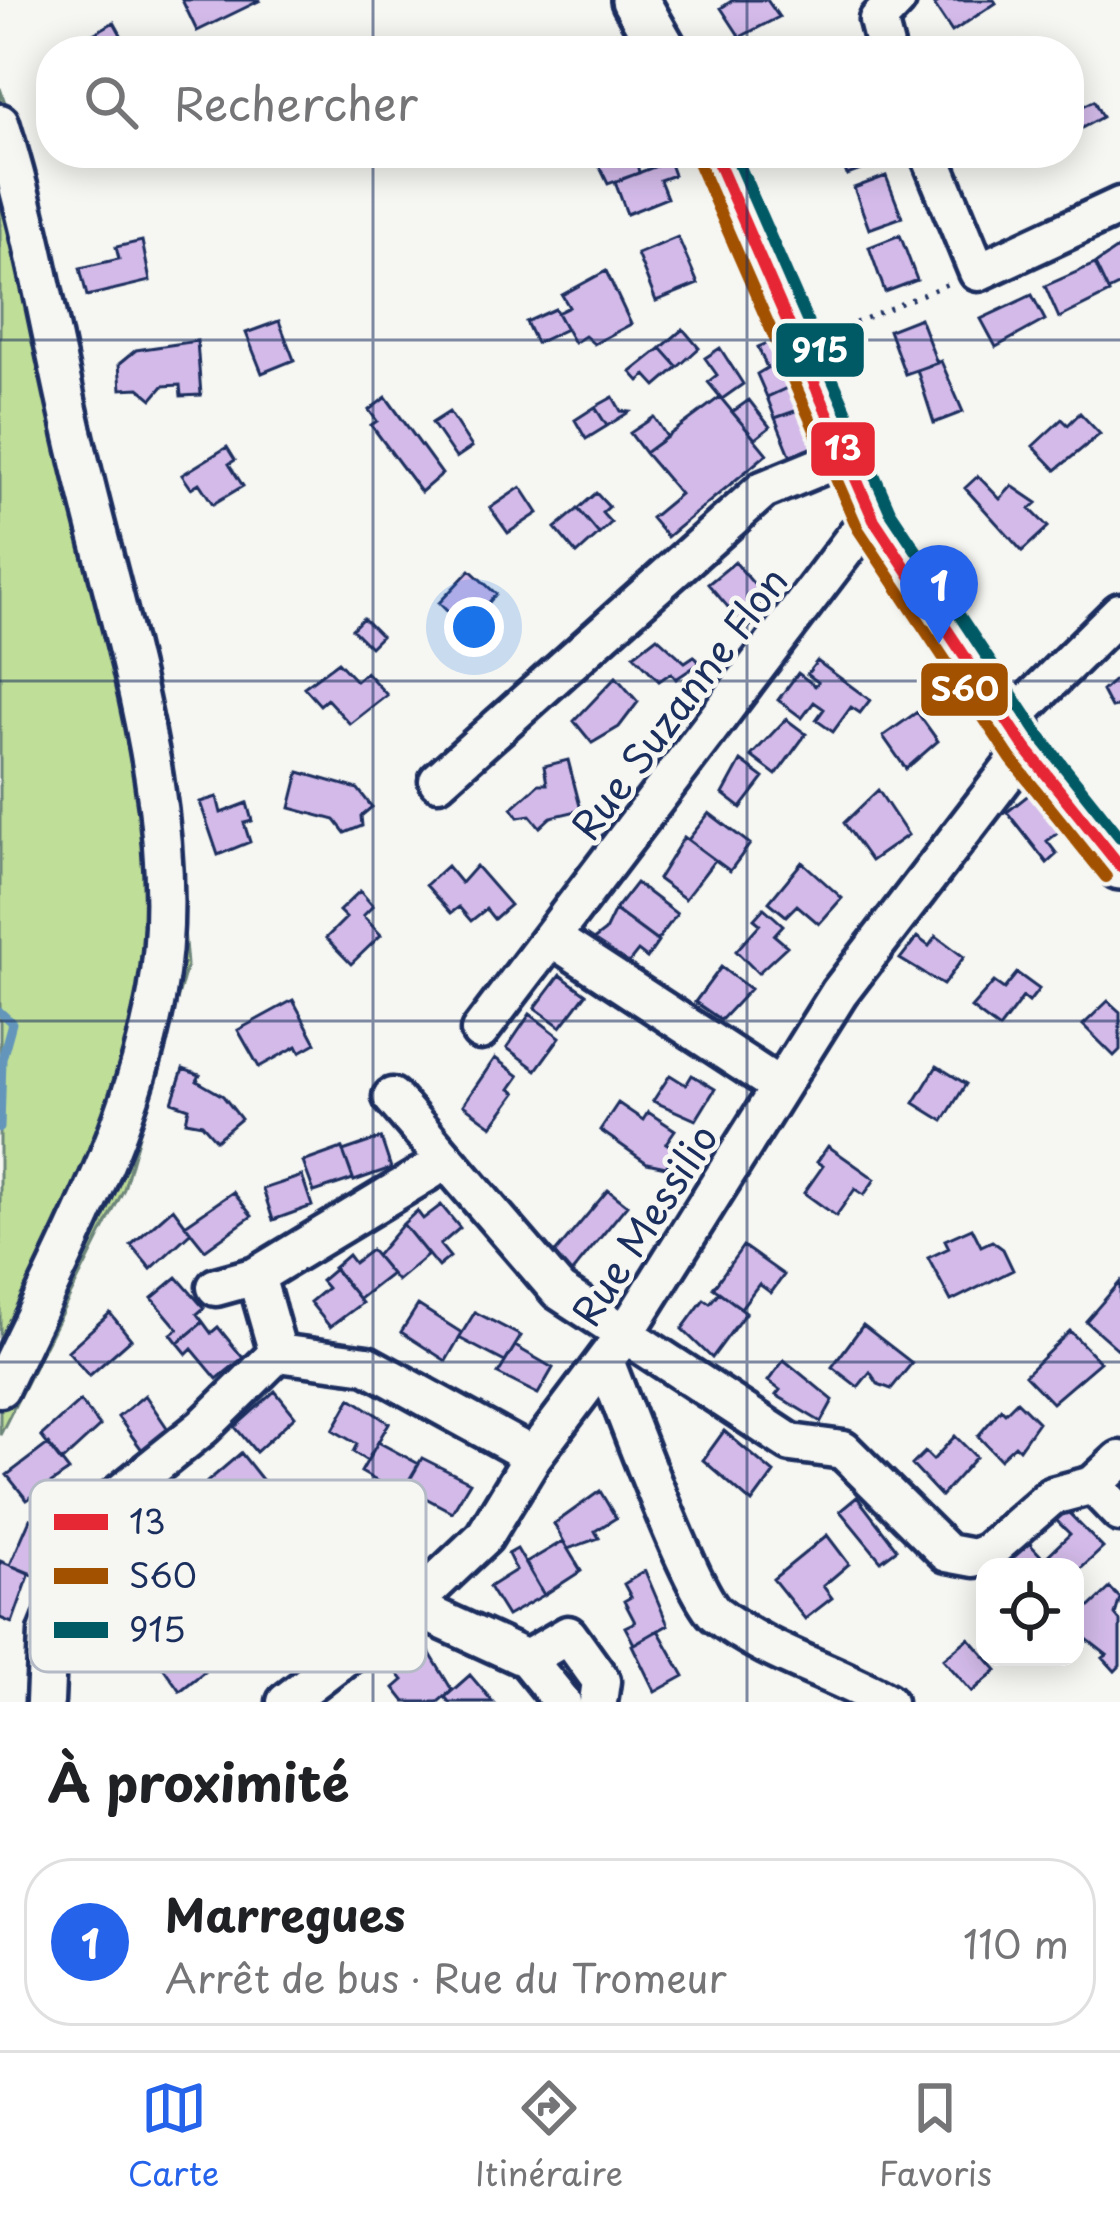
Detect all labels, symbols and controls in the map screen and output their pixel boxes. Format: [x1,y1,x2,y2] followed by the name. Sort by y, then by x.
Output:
[36,36,1084,168] search box
[174,68,418,136] text: Rechercher
[78,69,144,135] icon: search
[774,321,866,379] line badge: 915
[791,323,849,373] text: 915
[809,420,877,478] line badge: 13
[824,421,862,471] text: 13
[900,545,978,644] pin: 1
[555,553,801,851] street label: Rue Suzanne Flon
[444,597,504,657] your location
[919,661,1010,718] line badge: S60
[931,662,999,712] text: S60
[556,1111,730,1337] street label: Rue Messilio
[30,1480,426,1672] legend
[129,1495,166,1545] text: 13
[129,1549,197,1599] text: S60
[976,1558,1084,1666] map controls
[976,1558,1084,1666] button: locate
[129,1603,186,1653] text: 915
[48,1742,349,1819] text: À proximité
[165,1879,406,1947] text: Marregues
[81,1913,99,1972] text: 1
[963,1913,1069,1972] text: 110 m
[165,1947,727,2006] text: Arrêt de bus · Rue du Tromeur
[128,2075,219,2197] tab: Carte
[475,2075,623,2197] tab: Itinéraire
[879,2075,992,2197] tab: Favoris

